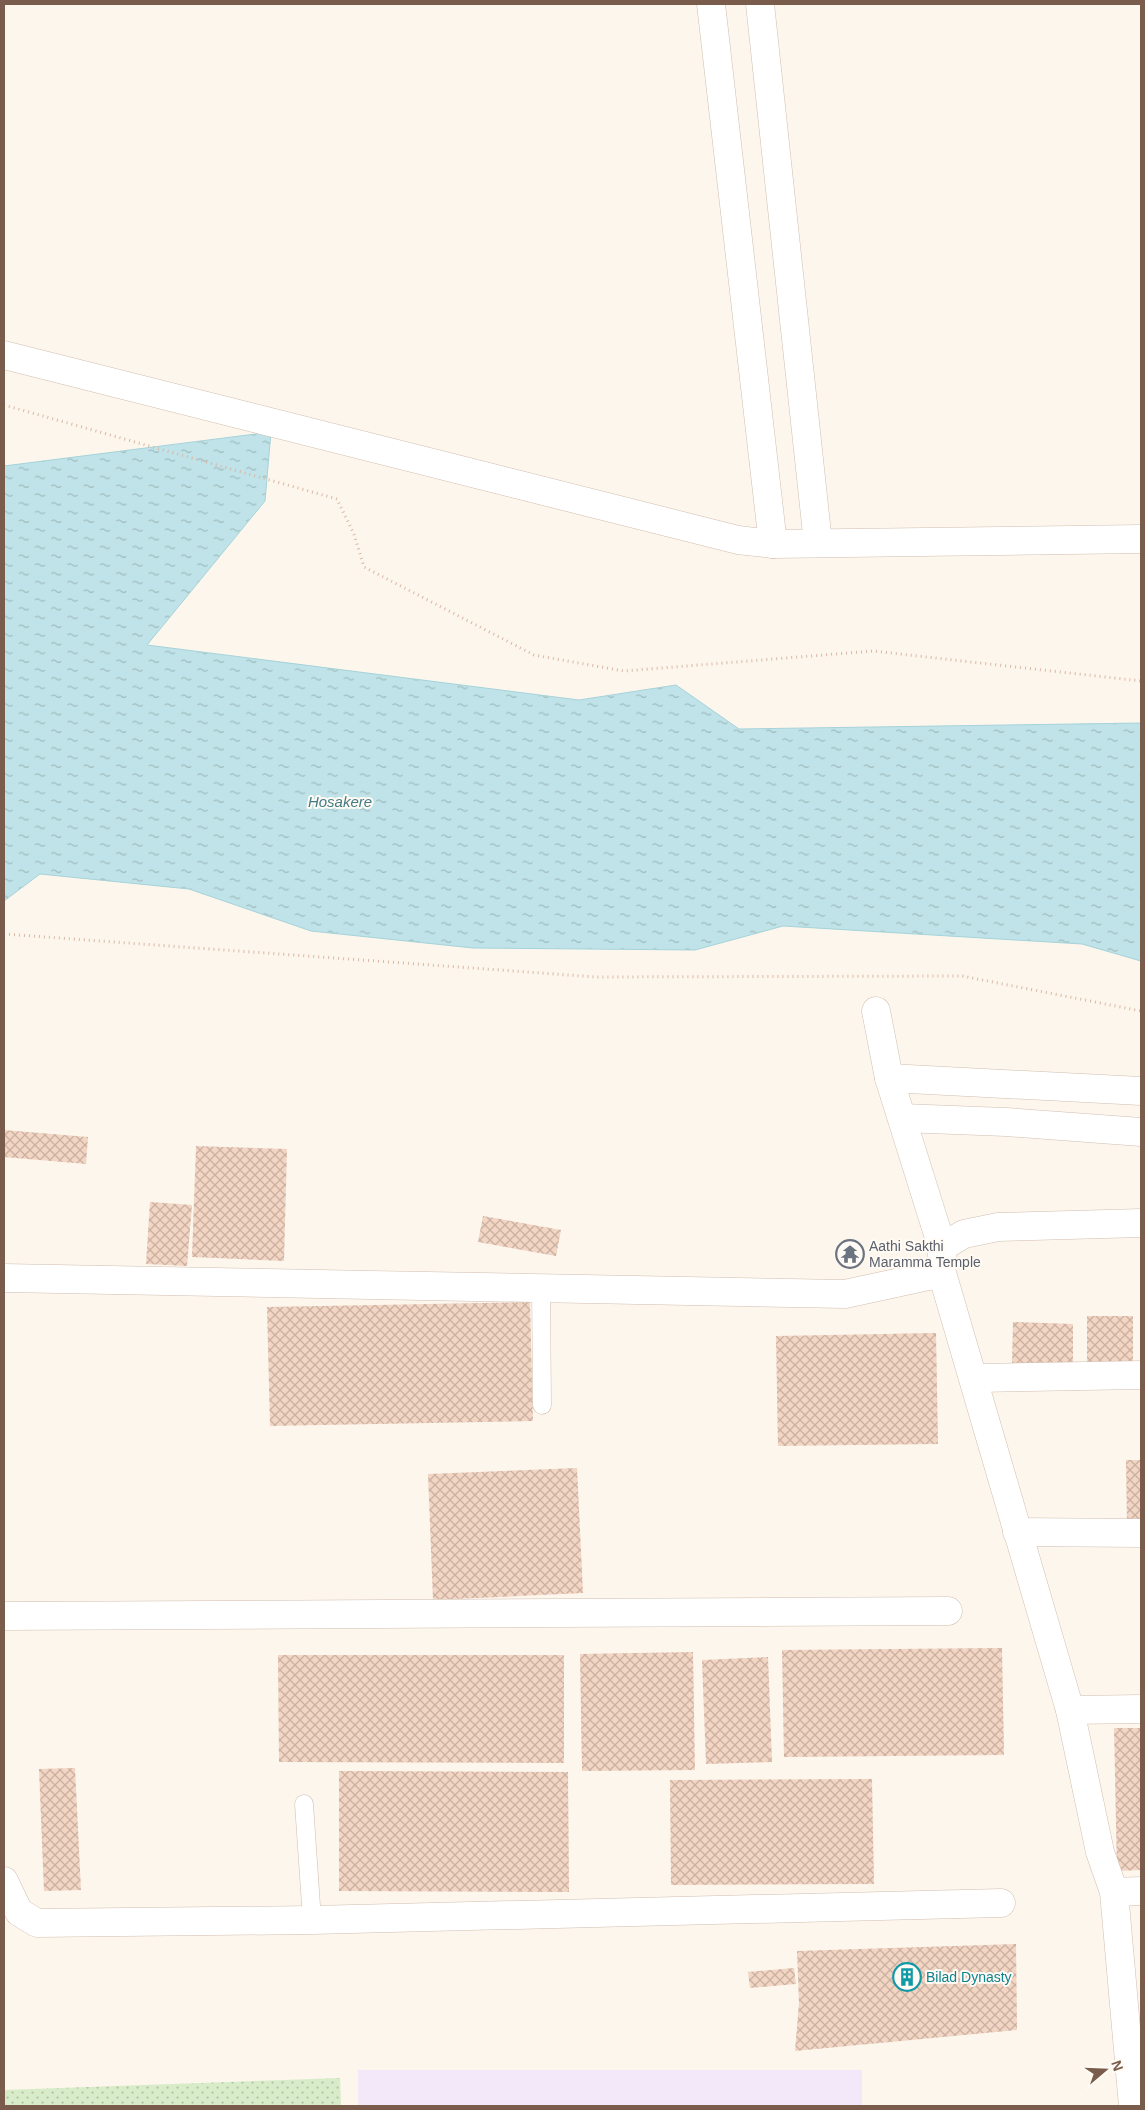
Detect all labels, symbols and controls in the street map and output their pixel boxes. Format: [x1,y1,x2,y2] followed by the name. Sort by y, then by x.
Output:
[308,793,372,810] water label: Hosakere
[869,1238,981,1270] place label: Aathi Sakthi Maramma Temple
[835,1239,865,1269] temple icon: Aathi Sakthi Maramma Temple
[892,1962,922,1992] building icon: Bilad Dynasty
[926,1969,1012,1985] place label: Bilad Dynasty
[1080,2045,1130,2095] north arrow
[1108,2058,1127,2073] text: N

